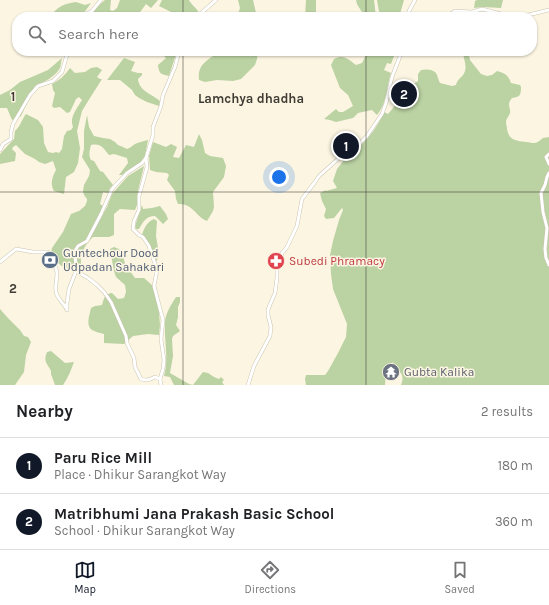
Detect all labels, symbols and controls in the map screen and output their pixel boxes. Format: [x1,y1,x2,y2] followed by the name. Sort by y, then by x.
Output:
[12,12,537,56] search box
[26,23,48,45] icon: search
[58,25,139,43] text: Search here
[391,79,417,109] pin: 2
[11,89,15,104] text: 1
[198,91,304,106] district label: Lamchya dhadha
[333,131,359,161] pin: 1
[269,167,289,187] your location
[63,246,164,274] place label: Guntechour Dood Udpadan Sahakari
[40,250,60,270] bank icon: Guntechour Dood Udpadan Sahakari
[266,251,286,271] pharmacy icon: Subedi Phramacy
[289,254,385,268] place label: Subedi Phramacy
[9,281,17,296] text: 2
[381,362,401,382] temple icon: Gubta Kalika
[404,365,474,379] place label: Gubta Kalika
[16,401,73,421] text: Nearby
[481,404,533,419] text: 2 results
[54,449,152,467] text: Paru Rice Mill
[27,458,31,473] text: 1
[498,458,533,473] text: 180 m
[54,467,226,482] text: Place · Dhikur Sarangkot Way
[54,505,334,523] text: Matribhumi Jana Prakash Basic School
[25,514,33,529] text: 2
[495,514,533,529] text: 360 m
[54,523,235,538] text: School · Dhikur Sarangkot Way
[74,559,96,596] tab: Map
[244,559,296,596] tab: Directions
[444,559,475,596] tab: Saved

